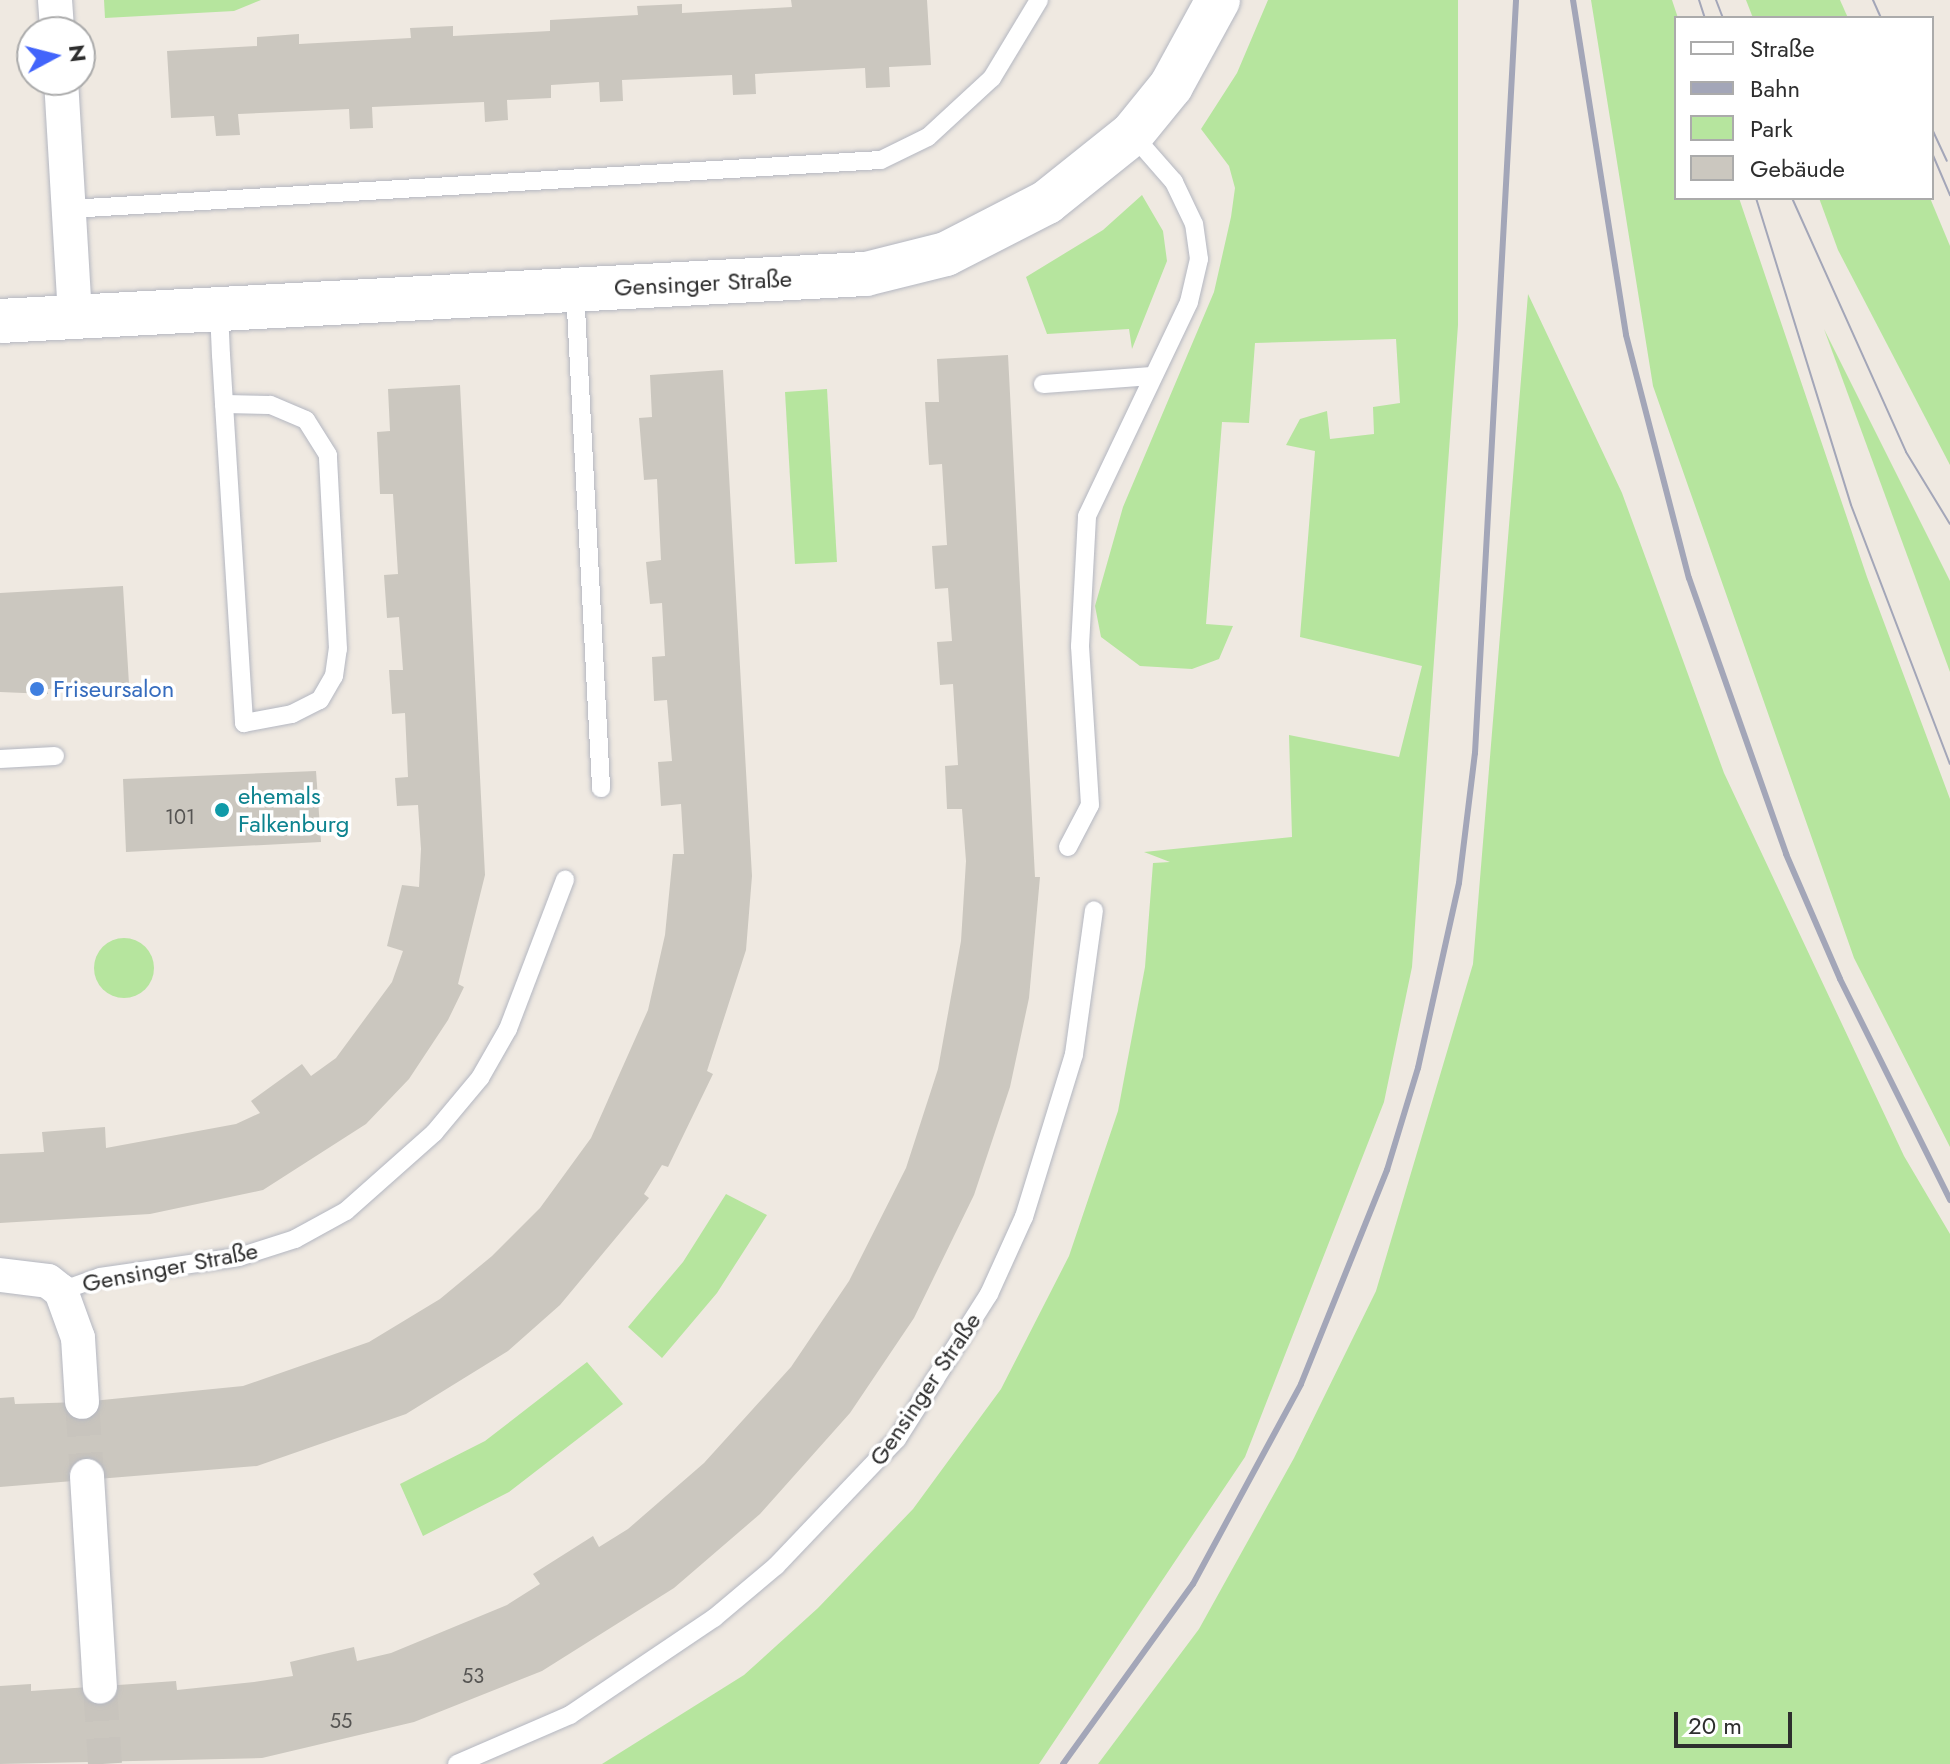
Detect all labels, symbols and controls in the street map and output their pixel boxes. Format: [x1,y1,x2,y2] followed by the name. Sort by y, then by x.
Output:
[16,16,96,96] north arrow
[1674,16,1934,200] legend
[1750,31,1815,66] text: Straße
[61,43,95,64] text: N
[1750,71,1800,106] text: Bahn
[1750,111,1793,146] text: Park
[1750,151,1845,186] text: Gebäude
[613,264,793,302] street label: Gensinger Straße
[53,675,174,703] place label: Friseursalon
[28,680,46,698] marker: Friseursalon
[238,782,349,838] place label: ehemals Falkenburg
[213,801,231,819] marker: ehemals Falkenburg
[165,805,195,829] house number: 101
[80,1236,260,1298] street label: Gensinger Straße
[863,1307,987,1471] street label: Gensinger Straße
[462,1664,484,1688] house number: 53
[1678,1696,1796,1746] scale bar
[1688,1708,1742,1743] text: 20 m
[330,1709,352,1733] house number: 55

